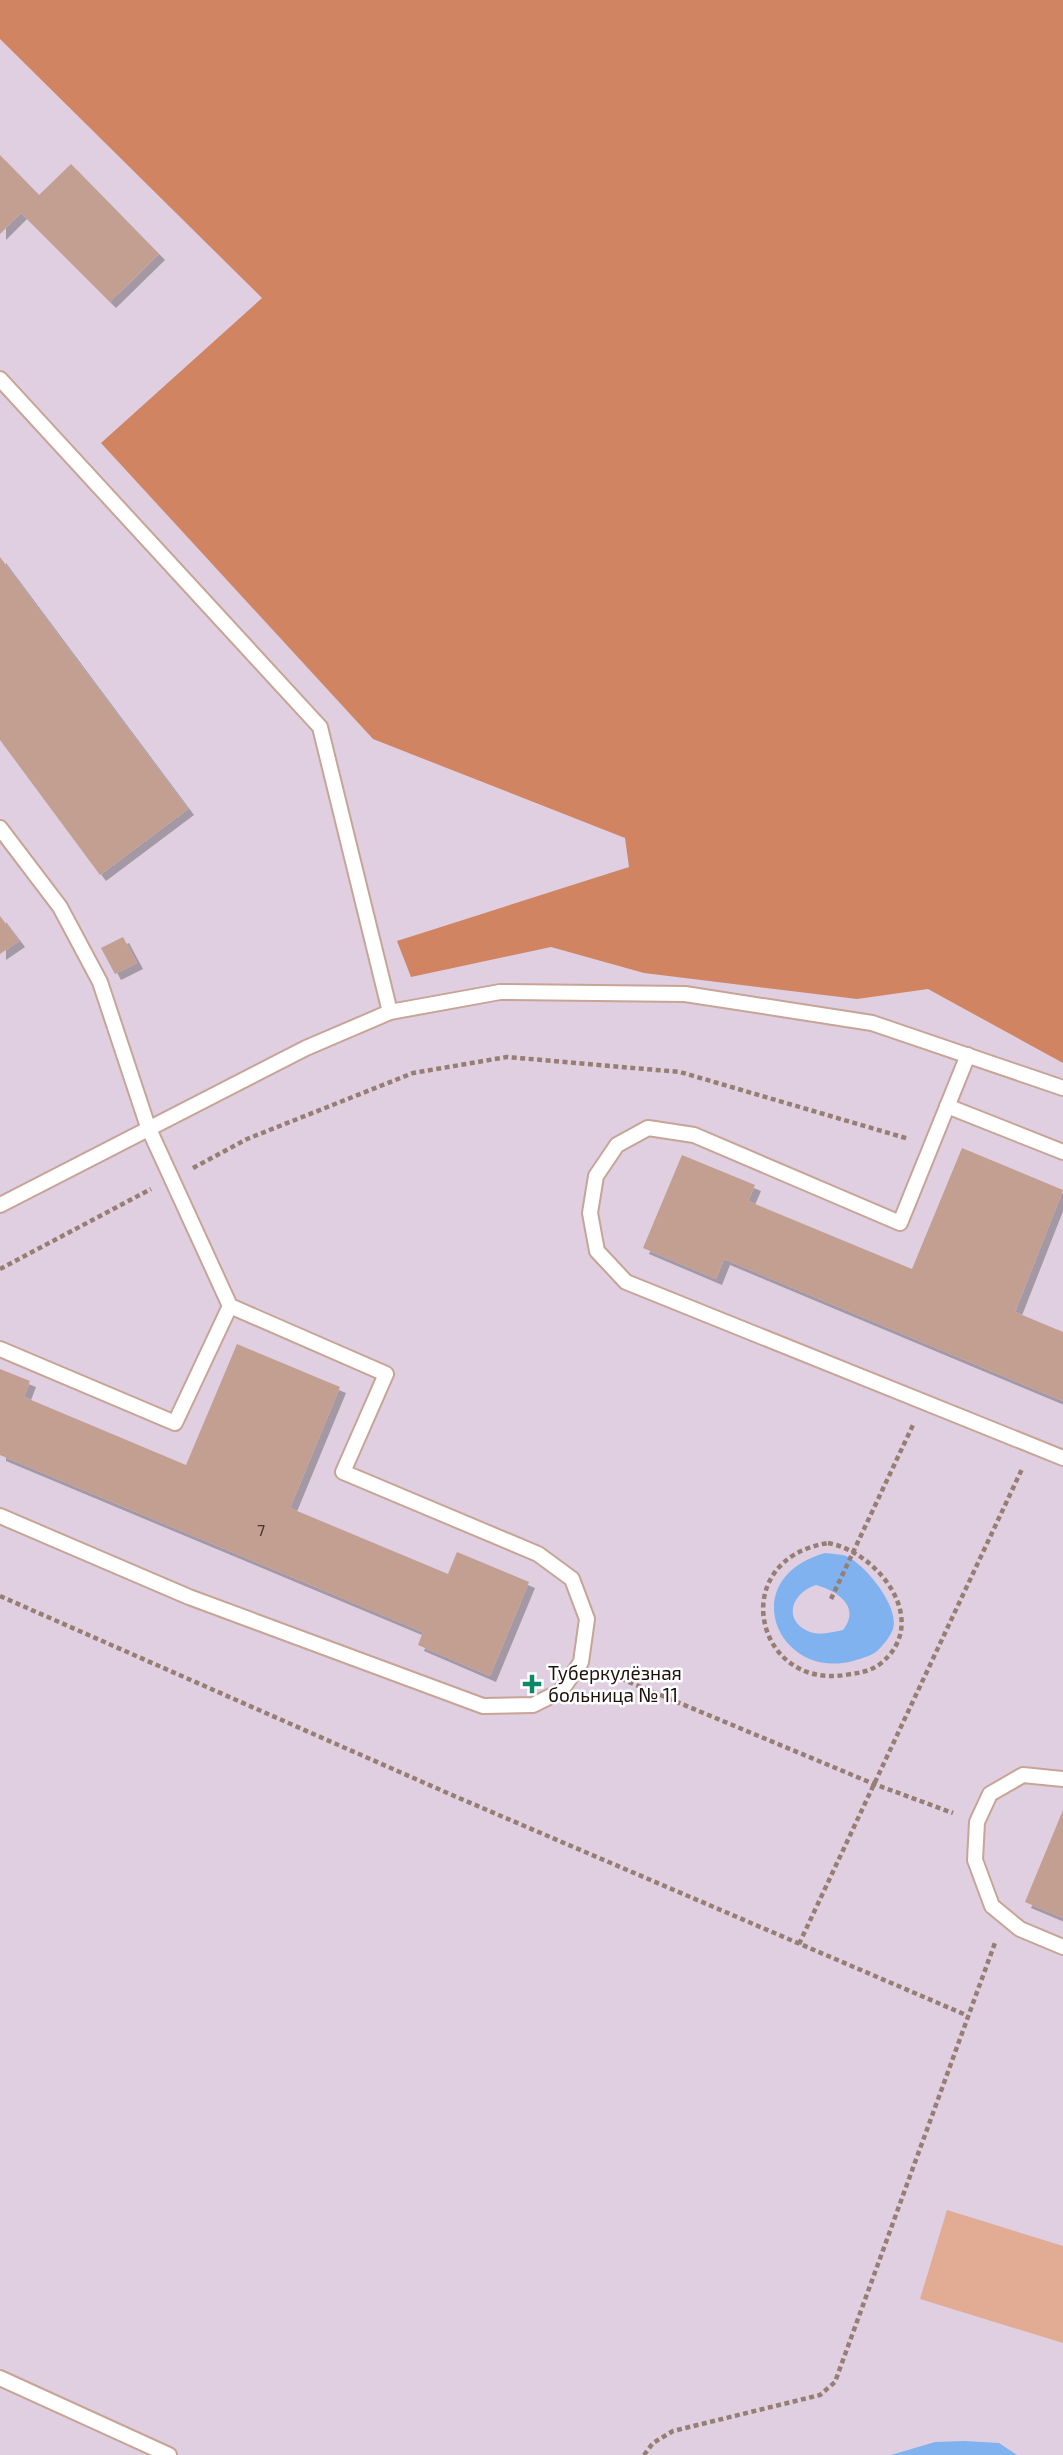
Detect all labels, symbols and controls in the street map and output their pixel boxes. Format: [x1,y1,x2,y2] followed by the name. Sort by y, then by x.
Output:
[257,1520,265,1539] house number: 7
[548,1661,682,1706] place label: Туберкулёзная больница № 11
[522,1674,542,1694] marker: Туберкулёзная больница № 11

